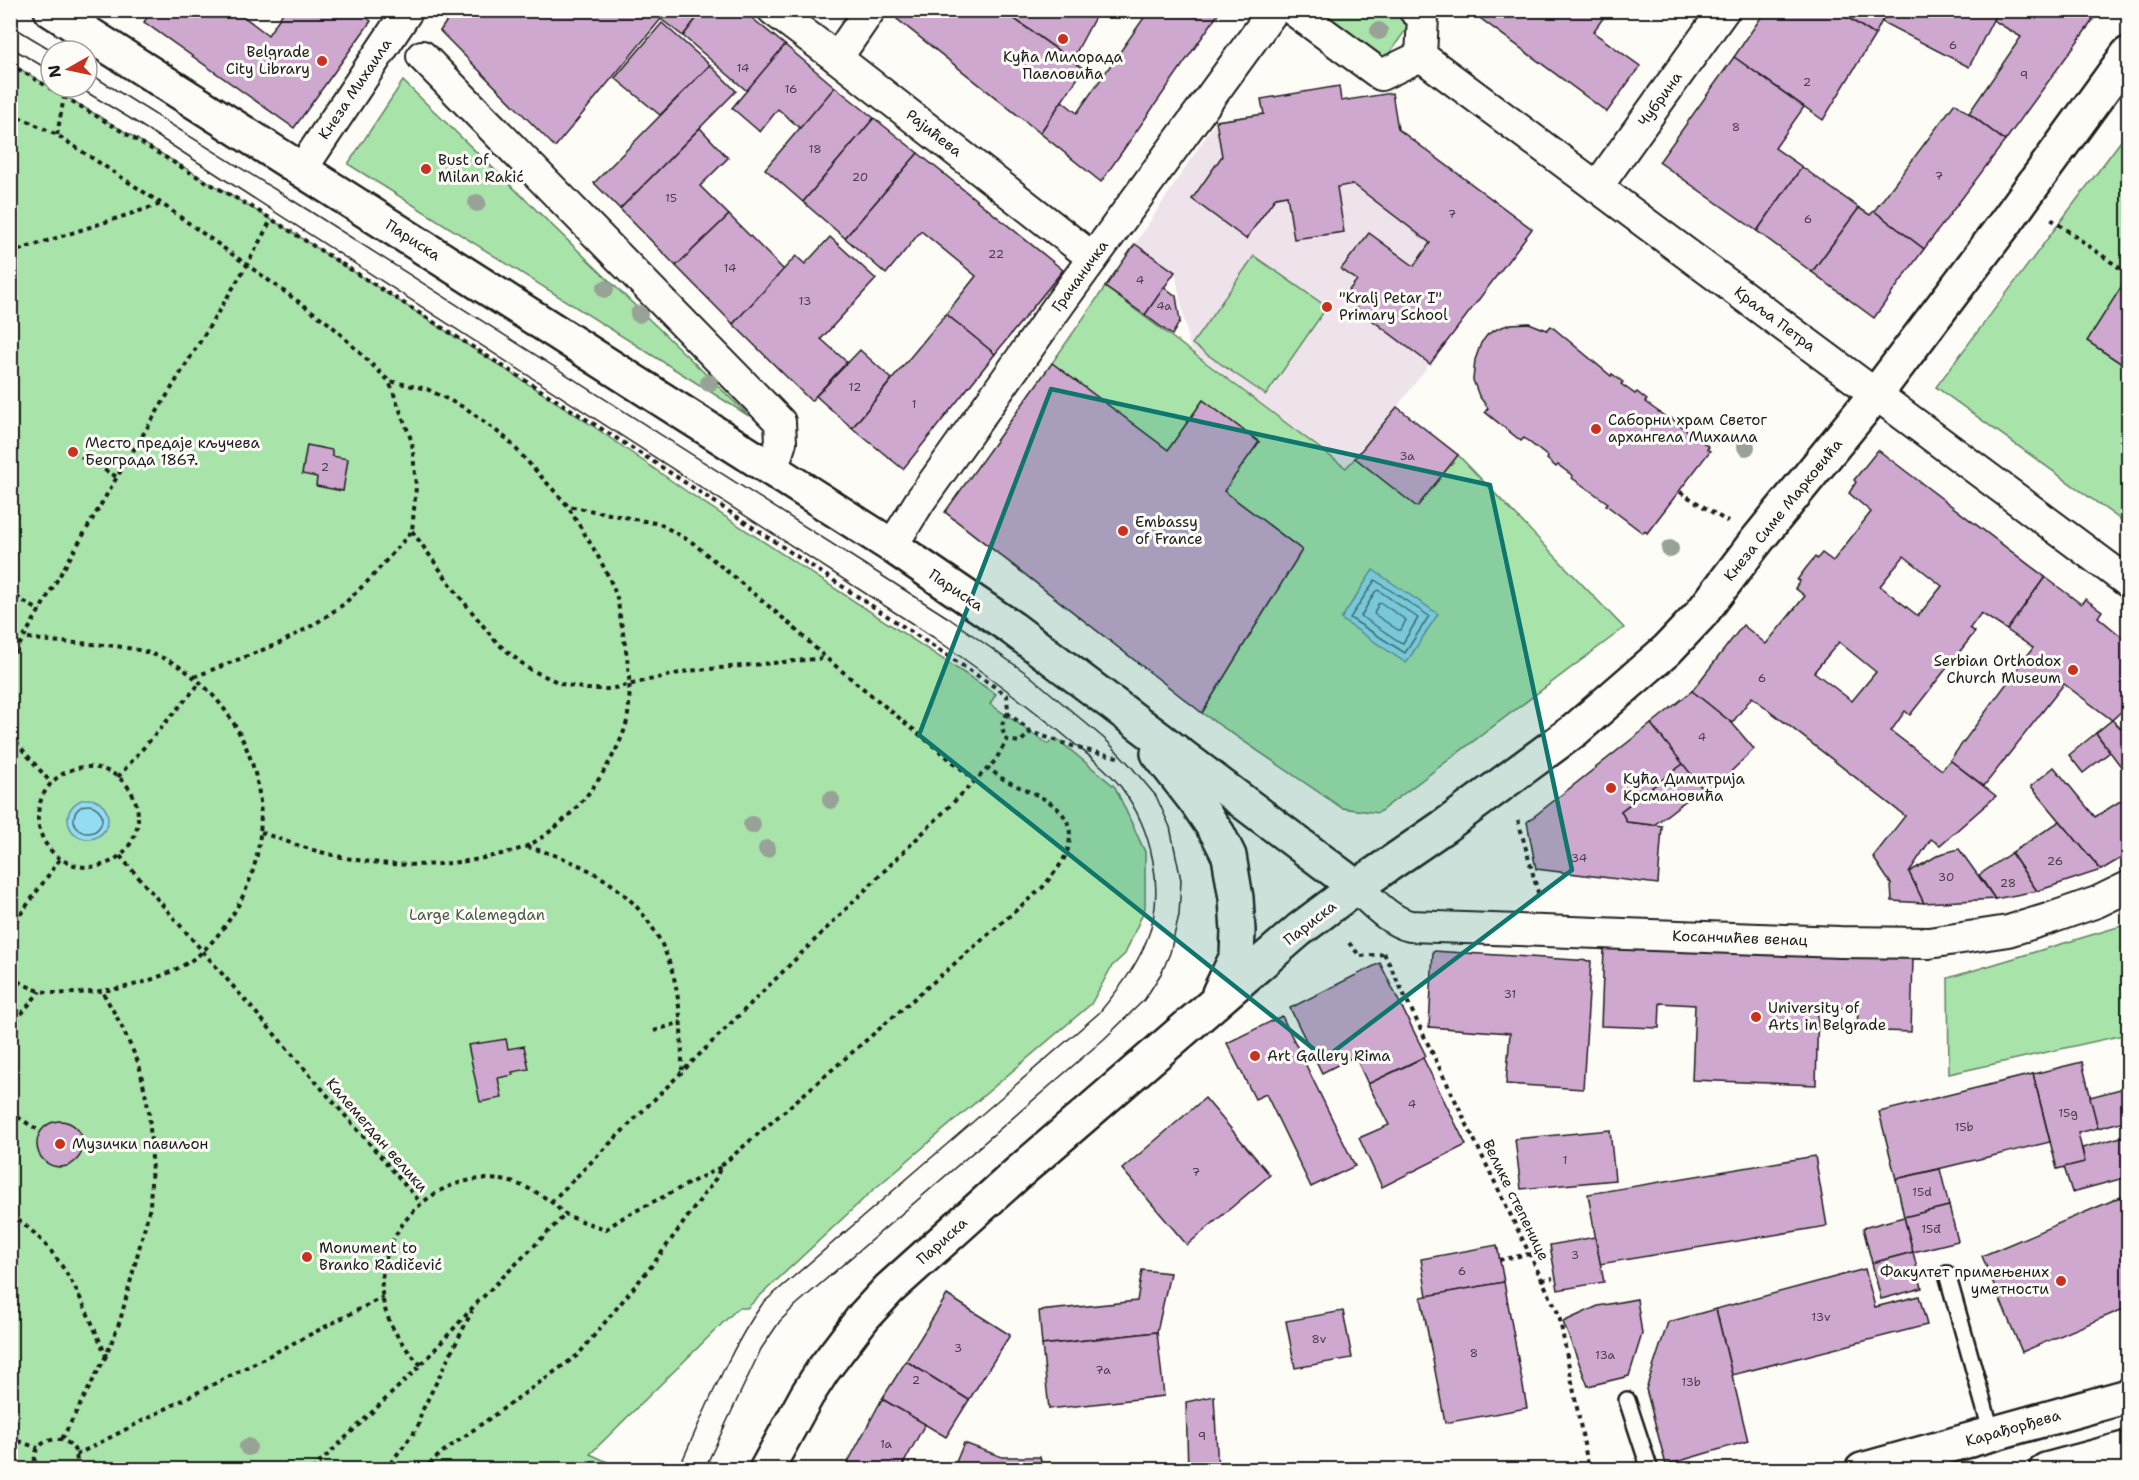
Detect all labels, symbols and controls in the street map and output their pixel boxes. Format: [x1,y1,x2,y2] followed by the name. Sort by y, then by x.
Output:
[1056,32,1070,46] marker: Кућа Милорада Павловића
[314,34,396,143] street label: Кнеза Михаила
[1949,37,1957,53] house number: 6
[39,39,99,99] north arrow
[226,42,310,79] place label: Belgrade City Library
[1003,47,1124,84] place label: Кућа Милорада Павловића
[315,54,329,68] marker: Belgrade City Library
[737,60,749,76] house number: 14
[43,63,66,79] text: N
[1633,67,1687,130] street label: Чубрина
[2020,67,2028,83] house number: 9
[1803,74,1811,90] house number: 2
[784,81,798,97] house number: 16
[902,105,967,162] street label: Рајићева
[1732,119,1740,135] house number: 8
[808,141,822,157] house number: 18
[438,150,524,187] place label: Bust of Milan Rakić
[419,162,433,176] marker: Bust of Milan Rakić
[1935,168,1943,184] house number: 7
[852,169,868,185] house number: 20
[665,190,677,206] house number: 15
[1448,206,1456,222] house number: 7
[1804,211,1812,227] house number: 6
[382,215,445,266] street label: Париска
[1047,236,1113,316] street label: Грачаничка
[988,246,1004,262] house number: 22
[724,260,736,276] house number: 14
[1136,272,1144,288] house number: 4
[1730,282,1820,357] street label: Краља Петра
[1339,288,1448,325] place label: "Kralj Petar I" Primary School
[799,293,811,309] house number: 13
[1156,298,1172,314] house number: 4a
[1320,300,1334,314] marker: "Kralj Petar I" Primary School
[849,379,861,395] house number: 12
[911,396,917,412] house number: 1
[1608,410,1767,447] place label: Саборни храм Светог архангела Михаила
[1589,422,1603,436] marker: Саборни храм Светог архангела Михаила
[85,433,260,470] place label: Место предаје кључева Београда 1867.
[1719,434,1847,585] street label: Кнеза Симе Марковића
[66,445,80,459] marker: Место предаје кључева Београда 1867.
[1399,448,1415,464] house number: 3a
[321,459,329,475] house number: 2
[1135,512,1203,549] place label: Embassy of France
[1116,524,1130,538] marker: Embassy of France
[925,564,988,616] street label: Париска
[1934,651,2061,688] place label: Serbian Orthodox Church Museum
[2066,663,2080,677] marker: Serbian Orthodox Church Museum
[1758,670,1766,686] house number: 6
[1698,729,1706,745] house number: 4
[1623,769,1746,806] place label: Кућа Димитрија Крсмановића
[1604,781,1618,795] marker: Кућа Димитрија Крсмановића
[1571,850,1587,866] house number: 34
[2047,853,2063,869] house number: 26
[1938,869,1954,885] house number: 30
[2000,875,2016,891] house number: 28
[1280,896,1341,950] street label: Париска
[409,905,545,925] park label: Large Kalemegdan
[1672,926,1808,950] street label: Косанчићев венац
[1504,986,1516,1002] house number: 31
[1768,998,1886,1035] place label: University of Arts in Belgrade
[1749,1010,1763,1024] marker: University of Arts in Belgrade
[1267,1046,1391,1066] place label: Art Gallery Rima
[1248,1049,1262,1063] marker: Art Gallery Rima
[322,1074,432,1197] street label: Калемегдан велики
[1408,1096,1416,1112] house number: 4
[2058,1105,2078,1121] house number: 15g
[1954,1119,1974,1135] house number: 15b
[72,1134,208,1154] place label: Музички павиљон
[1478,1136,1554,1264] street label: Велике степенице
[53,1137,67,1151] marker: Музички павиљон
[1562,1152,1568,1168] house number: 1
[1192,1164,1200,1180] house number: 7
[1912,1184,1932,1200] house number: 15d
[912,1213,972,1269] street label: Париска
[1921,1221,1941,1237] house number: 15đ
[319,1238,442,1275] place label: Monument to Branko Radičević
[1571,1247,1579,1263] house number: 3
[300,1250,314,1264] marker: Monument to Branko Radičević
[1880,1262,2049,1299] place label: Факултет примењених уметности
[1458,1263,1466,1279] house number: 6
[2054,1274,2068,1288] marker: Факултет примењених уметности
[1811,1309,1831,1325] house number: 13v
[1311,1331,1327,1347] house number: 8v
[954,1340,962,1356] house number: 3
[1470,1345,1478,1361] house number: 8
[1595,1347,1616,1363] house number: 13a
[1095,1362,1111,1378] house number: 7a
[912,1372,920,1388] house number: 2
[1681,1374,1701,1390] house number: 13b
[1963,1405,2063,1451] street label: Карађорђева
[1198,1428,1206,1444] house number: 9
[880,1436,893,1452] house number: 1a

